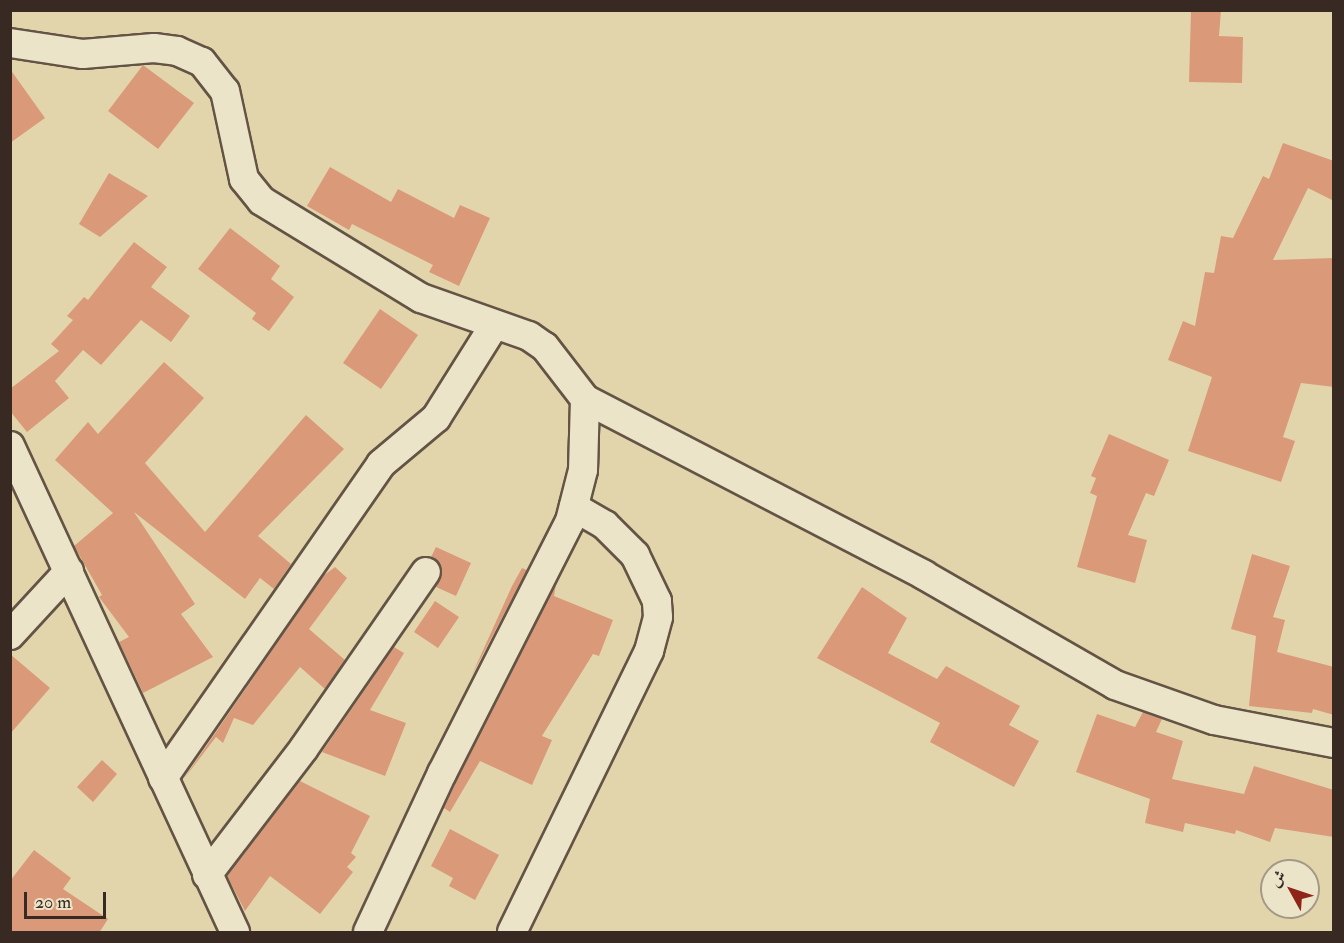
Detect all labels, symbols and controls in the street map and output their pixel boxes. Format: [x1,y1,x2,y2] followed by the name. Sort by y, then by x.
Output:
[1260,859,1320,919] north arrow
[1265,866,1291,891] text: ش
[27,880,110,918] scale bar
[35,891,71,914] text: 20 m

